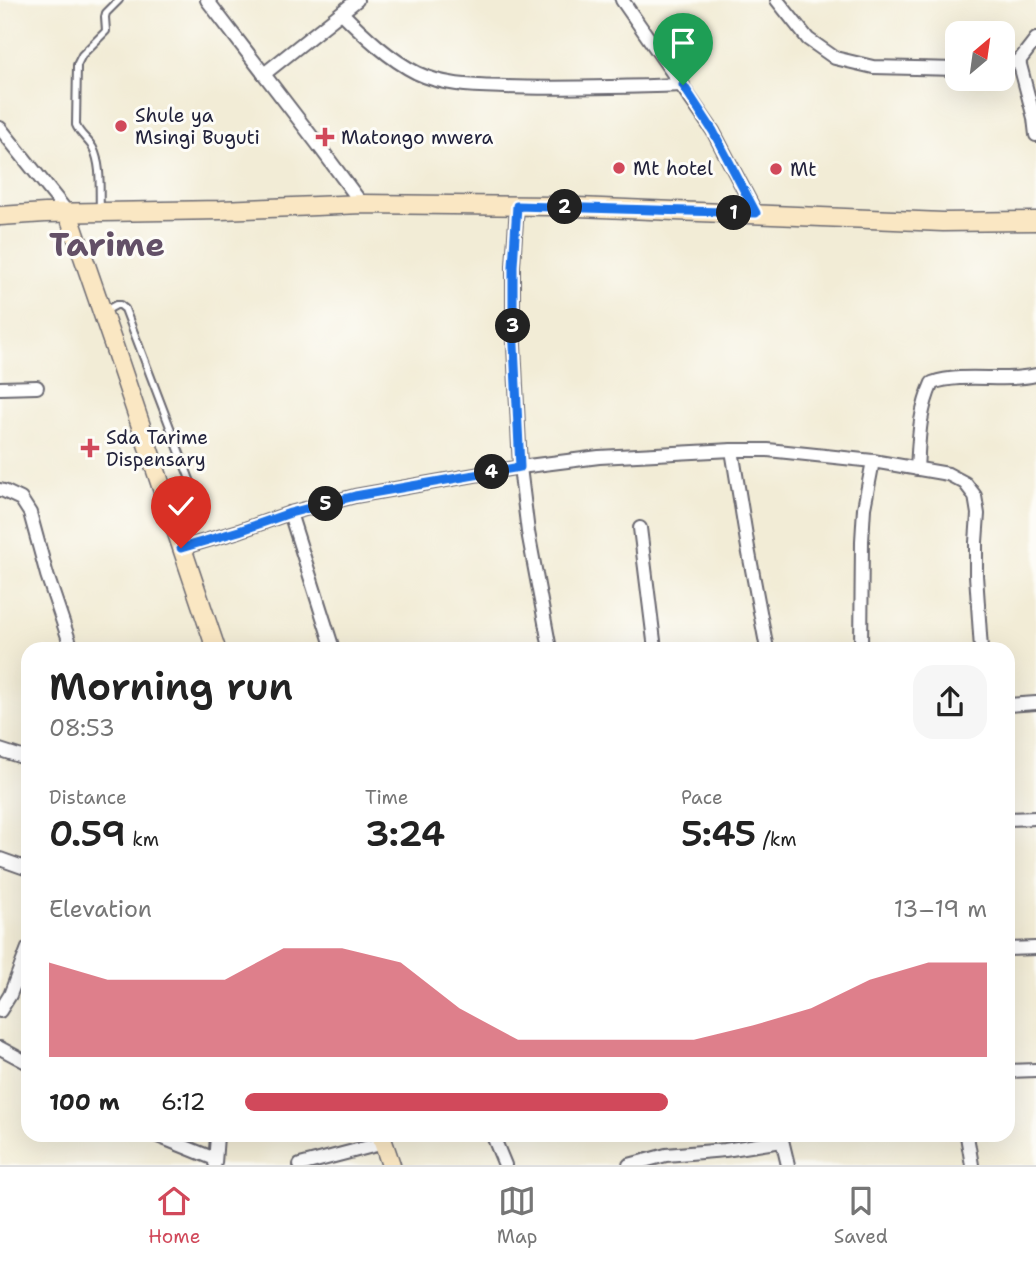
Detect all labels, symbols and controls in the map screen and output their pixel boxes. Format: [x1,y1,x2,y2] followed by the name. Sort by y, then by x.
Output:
[653,13,713,85] pin
[945,21,1015,91] north arrow
[945,21,1015,91] map controls
[664,24,702,62] icon: arrive
[135,103,260,150] place label: Shule ya Msingi Buguti
[113,118,129,134] marker: Shule ya Msingi Buguti
[341,125,493,150] place label: Matongo mwera
[315,127,335,147] marker: Matongo mwera
[633,156,713,181] place label: Mt hotel
[790,157,817,182] place label: Mt
[611,160,627,176] marker: Mt hotel
[768,161,784,177] marker: Mt
[548,190,582,224] pin: 2
[558,194,571,219] text: 2
[716,196,752,230] pin: 1
[729,200,738,225] text: 1
[49,222,165,267] district label: Tarime
[496,308,530,344] pin: 3
[506,313,519,338] text: 3
[106,425,208,472] place label: Sda Tarime Dispensary
[80,438,100,458] marker: Sda Tarime Dispensary
[475,454,510,490] pin: 4
[485,459,498,484] text: 4
[151,476,211,548] pin
[308,486,344,522] pin: 5
[162,487,200,525] icon: check
[320,491,331,516] text: 5
[49,661,293,712] text: Morning run
[913,665,987,739] button: share
[49,713,115,743] text: 08:53
[49,785,127,810] text: Distance
[365,785,409,810] text: Time
[681,785,723,810] text: Pace
[49,810,126,857] text: 0.59
[365,810,445,857] text: 3:24
[681,810,756,857] text: 5:45
[126,827,159,852] text: km
[756,827,797,852] text: /km
[49,894,152,924] text: Elevation
[894,894,987,924] text: 13–19 m
[49,1087,120,1117] text: 100 m
[161,1087,206,1117] text: 6:12
[148,1182,200,1249] tab: Home
[497,1182,537,1249] tab: Map
[834,1182,888,1249] tab: Saved

